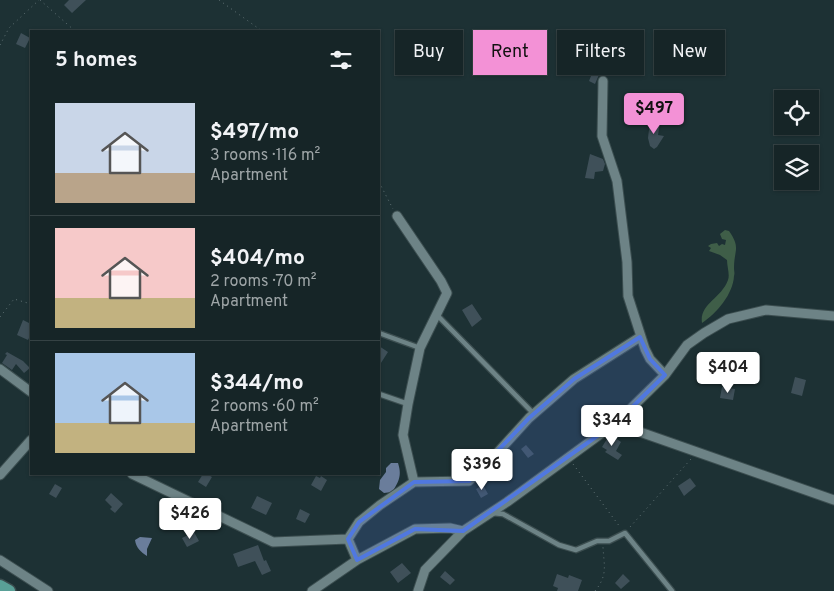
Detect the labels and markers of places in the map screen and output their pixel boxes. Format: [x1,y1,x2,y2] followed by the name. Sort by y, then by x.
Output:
[624,92,684,135] pin: $497
[698,352,758,394] pin: $404
[582,404,642,447] pin: $344
[452,448,512,491] pin: $396
[160,498,220,540] pin: $426

